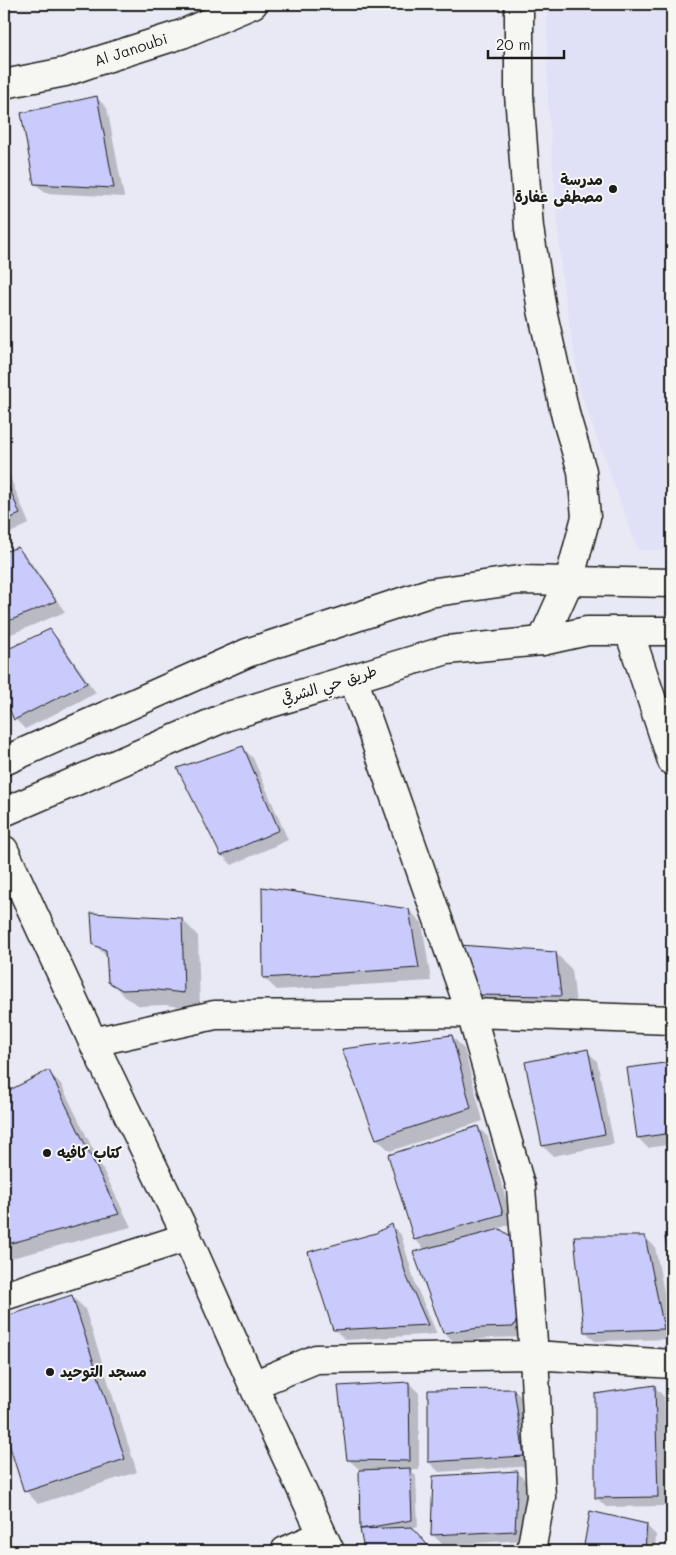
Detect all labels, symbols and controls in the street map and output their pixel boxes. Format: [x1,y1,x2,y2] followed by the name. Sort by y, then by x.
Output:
[91,28,170,70] street label: Al Janoubi
[488,28,565,60] scale bar
[496,34,530,54] text: 20 m
[515,169,603,207] place label: مدرسة مصطفى عفارة
[607,183,619,195] marker: مدرسة مصطفى عفارة
[278,660,380,712] street label: طريق حي الشرقي
[57,1142,122,1162] place label: كتاب كافيه
[41,1147,53,1159] marker: كتاب كافيه
[60,1361,147,1382] place label: مسجد التوحيد
[44,1366,56,1378] marker: مسجد التوحيد

